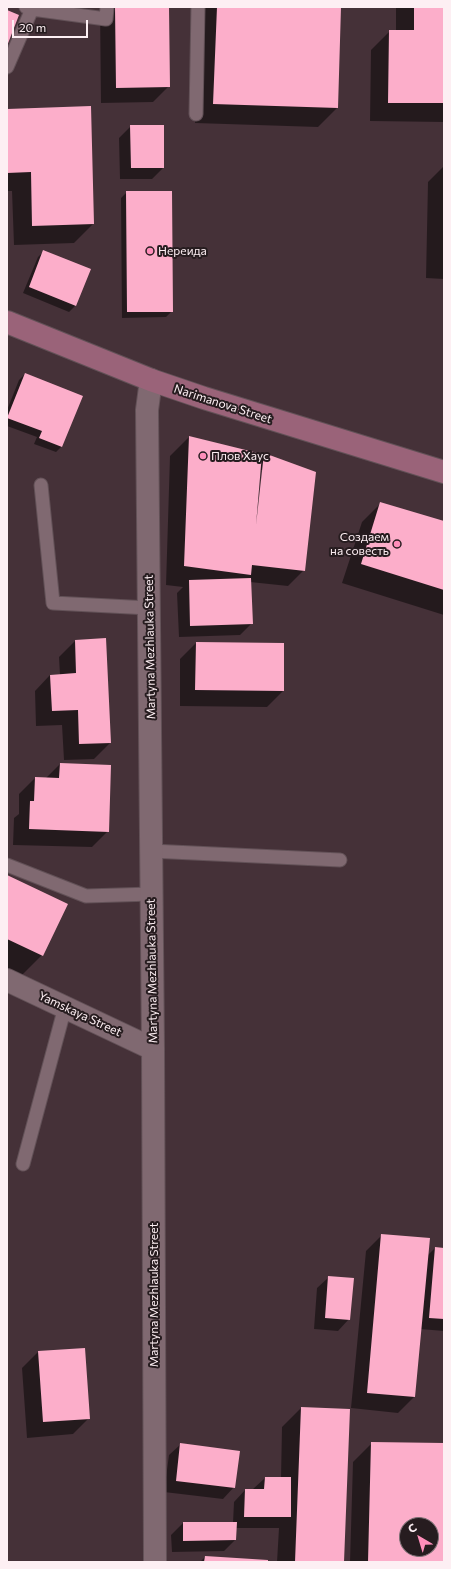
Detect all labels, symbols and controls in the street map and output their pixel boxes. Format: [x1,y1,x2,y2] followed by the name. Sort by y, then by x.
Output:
[14,12,90,38] scale bar
[19,20,46,34] text: 20 m
[158,244,207,258] place label: Нереида
[145,246,155,256] marker: Нереида
[172,381,274,427] street label: Narimanova Street
[211,449,269,463] place label: Плов Хаус
[198,451,208,461] marker: Плов Хаус
[330,530,389,558] place label: Создаем на совесть
[392,539,402,549] marker: Создаем на совесть
[142,575,158,719] street label: Martyna Mezhlauka Street
[144,899,160,1043] street label: Martyna Mezhlauka Street
[36,988,124,1040] street label: Yamskaya Street
[147,1223,161,1367] street label: Martyna Mezhlauka Street
[399,1517,439,1557] north arrow
[405,1520,419,1535] text: С

